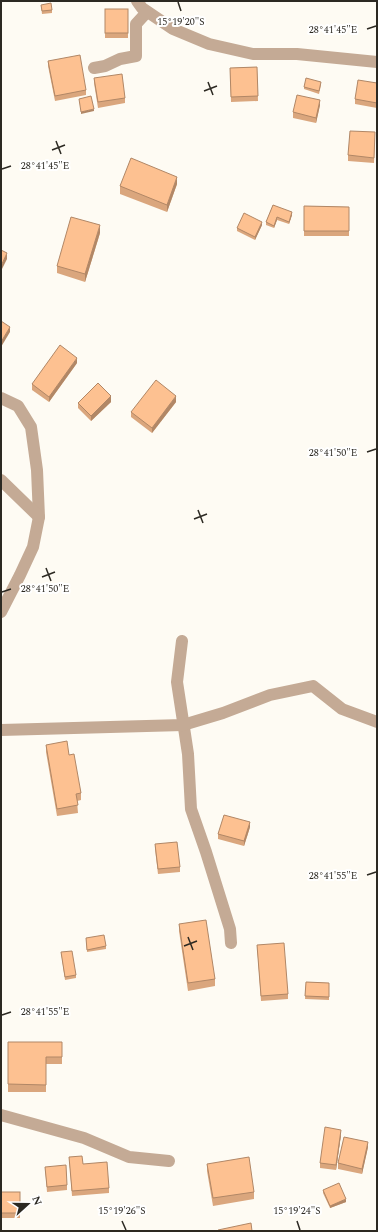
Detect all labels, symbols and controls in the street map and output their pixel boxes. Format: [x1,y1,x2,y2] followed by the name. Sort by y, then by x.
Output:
[157,14,205,30] text: 15°19'20"S
[309,22,357,38] text: 28°41'45"E
[21,158,69,174] text: 28°41'45"E
[309,445,357,461] text: 28°41'50"E
[21,581,69,597] text: 28°41'50"E
[309,868,357,884] text: 28°41'55"E
[21,1004,69,1020] text: 28°41'55"E
[8,1184,48,1224] north arrow
[27,1193,46,1208] text: N
[98,1203,146,1219] text: 15°19'26"S
[273,1203,321,1219] text: 15°19'24"S

